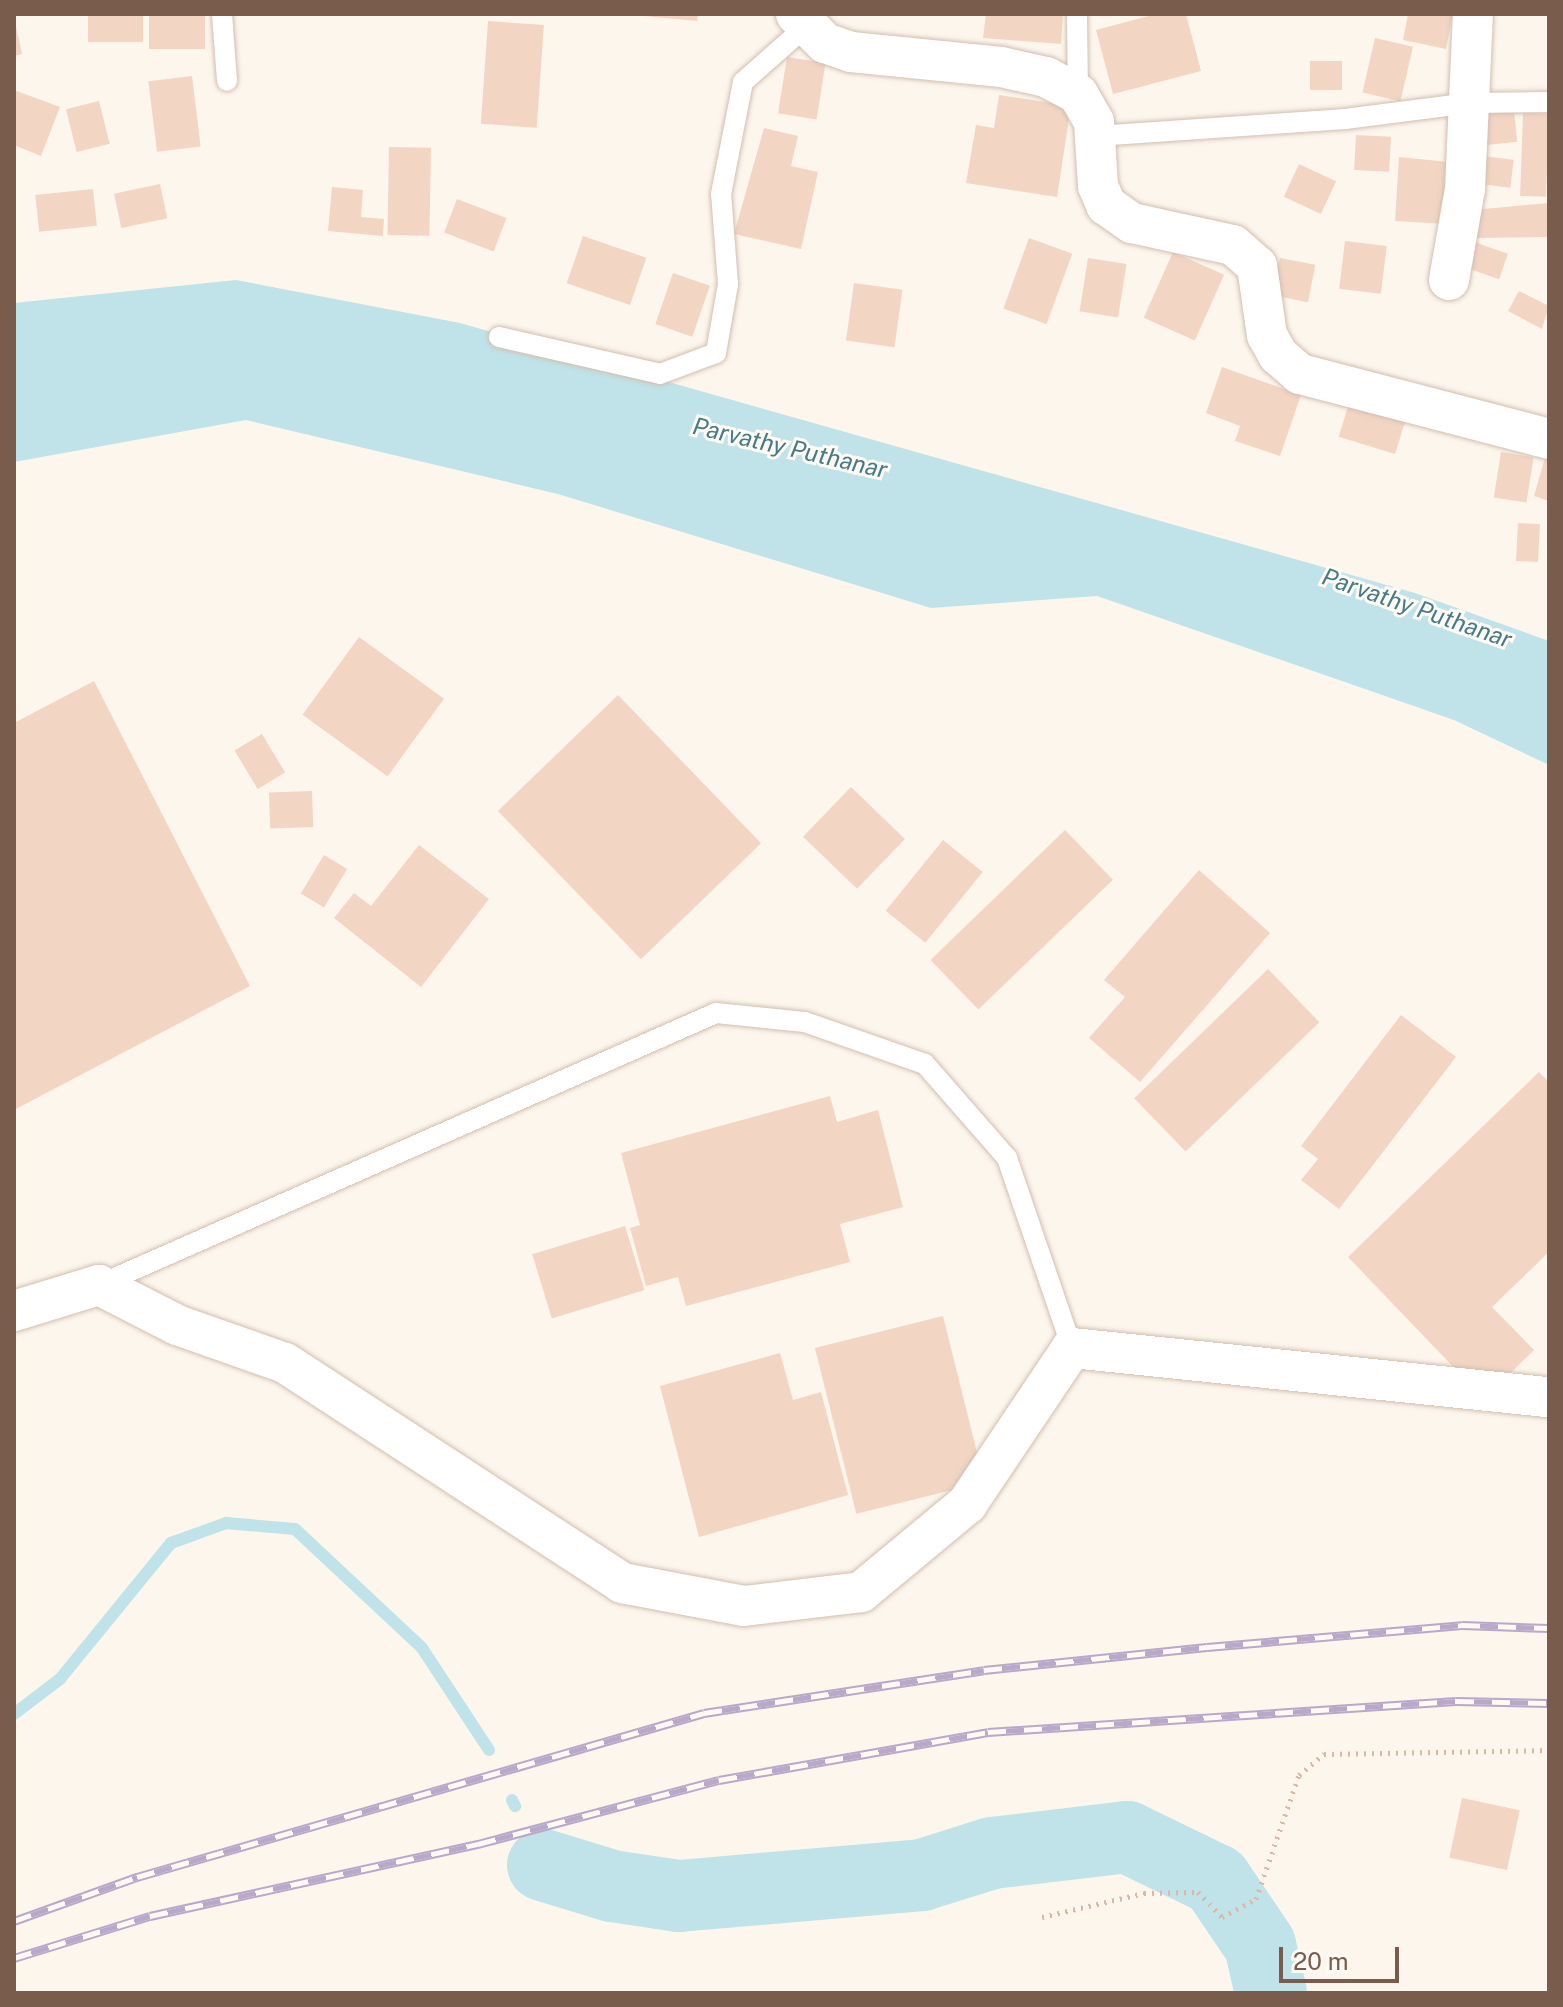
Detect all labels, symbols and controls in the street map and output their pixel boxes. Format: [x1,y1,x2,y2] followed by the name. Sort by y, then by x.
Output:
[690,412,890,484] water label: Parvathy Puthanar
[1318,562,1516,654] water label: Parvathy Puthanar
[1283,1931,1403,1981] scale bar
[1293,1947,1349,1975] text: 20 m

